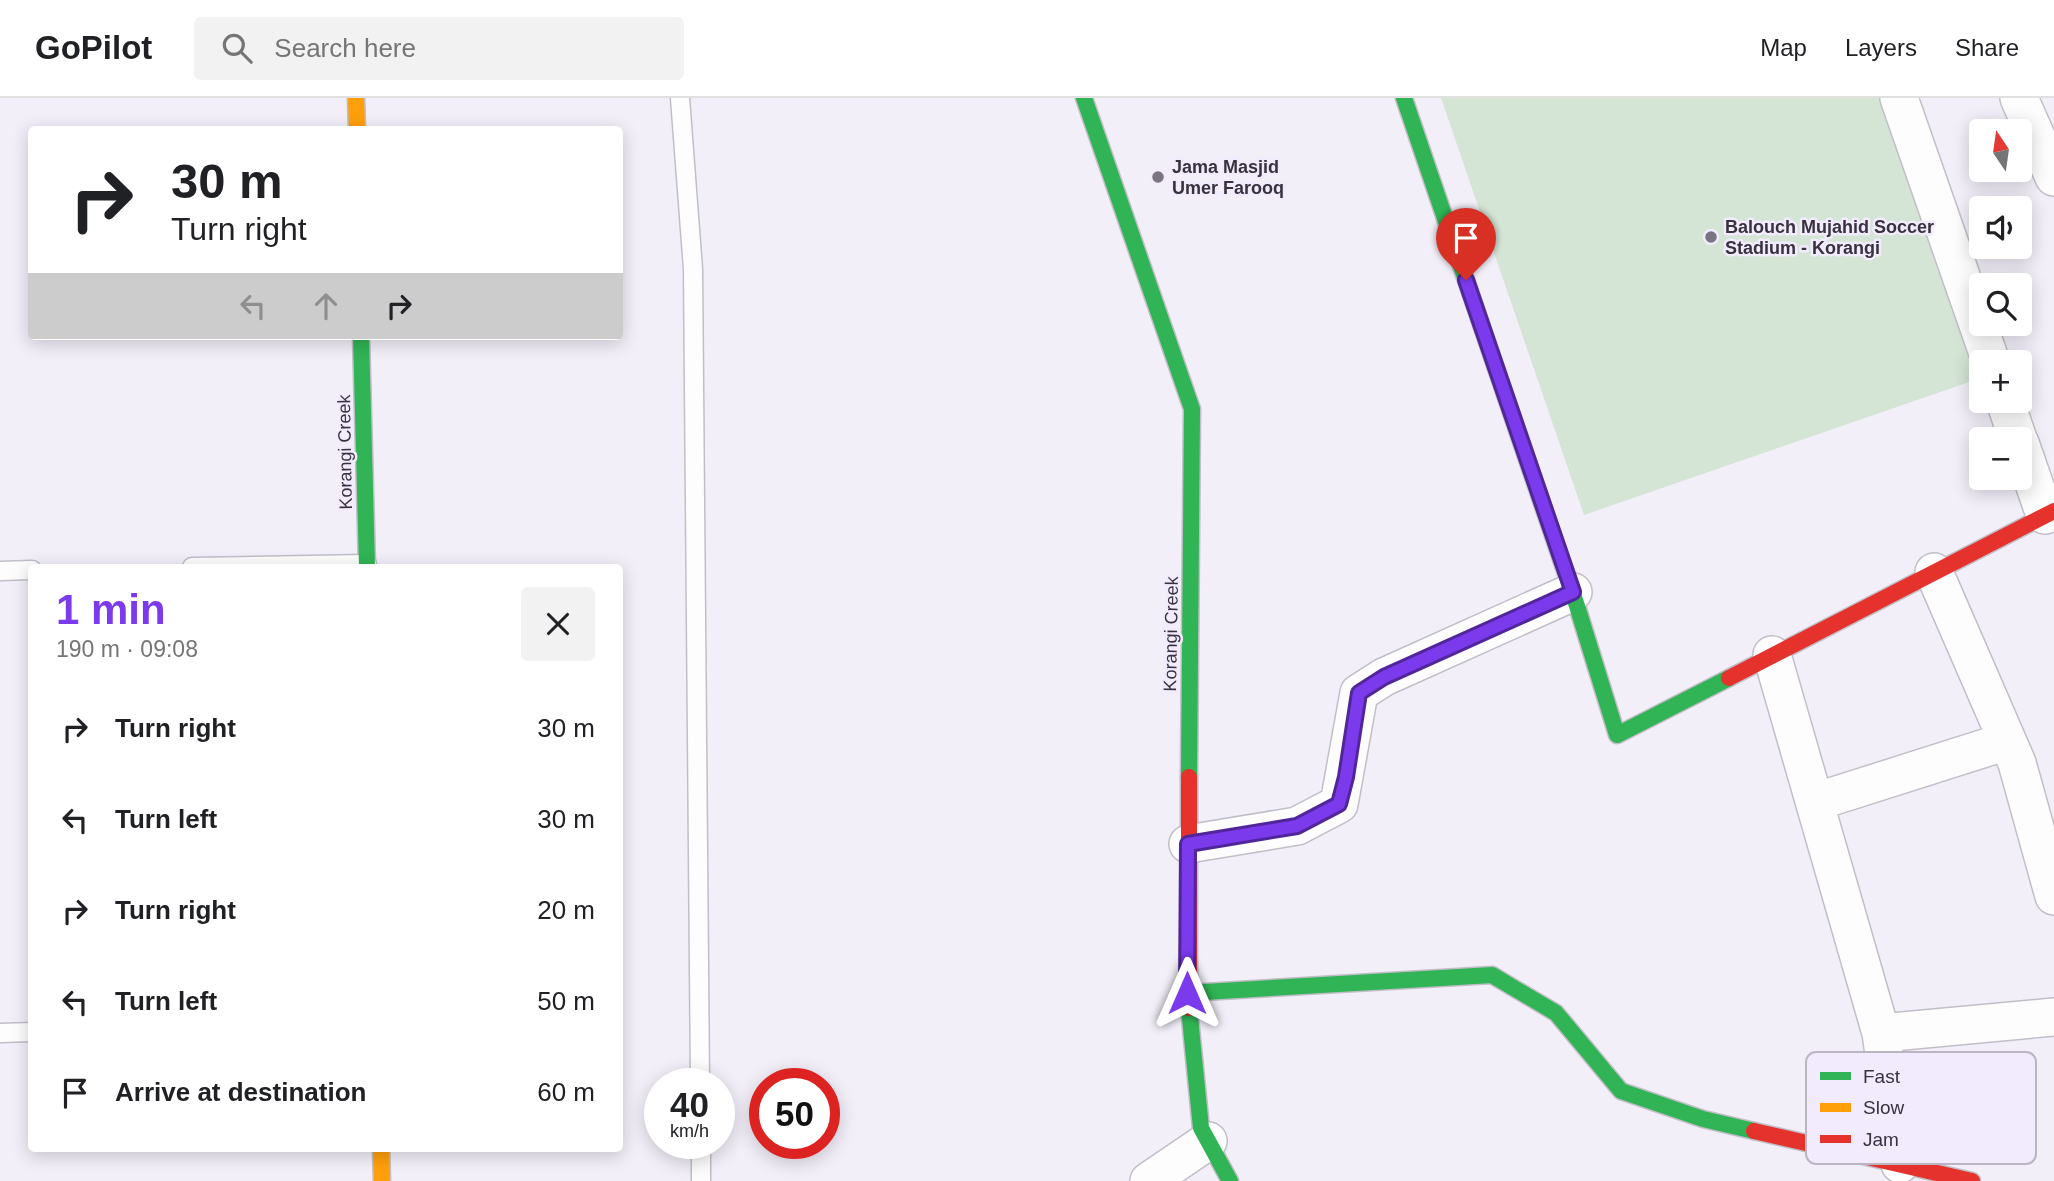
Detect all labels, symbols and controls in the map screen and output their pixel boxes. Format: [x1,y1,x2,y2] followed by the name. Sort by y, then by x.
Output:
[194,17,684,80] search box
[35,29,152,66] text: GoPilot
[218,29,256,67] icon: search
[274,33,416,63] text: Search here
[1760,34,1807,61] text: Map
[1845,34,1917,61] text: Layers
[1955,34,2019,61] text: Share
[1969,119,2032,182] north arrow
[1969,119,2032,490] map controls
[56,154,147,245] icon: right
[171,154,283,208] text: 30 m
[1172,157,1284,198] place label: Jama Masjid Umer Farooq
[1150,169,1166,185] marker: Jama Masjid Umer Farooq
[1969,196,2032,259] button: sound
[1436,208,1496,280] pin
[171,211,307,247] text: Turn right
[1725,217,1934,258] place label: Balouch Mujahid Soccer Stadium - Korangi
[1447,219,1485,257] icon: arrive
[1703,229,1719,245] marker: Balouch Mujahid Soccer Stadium - Korangi
[1969,273,2032,336] button: search
[234,287,272,325] icon: left
[307,287,345,325] icon: ahead
[380,287,418,325] icon: right
[1969,350,2032,413] button: +
[334,393,356,510] street label: Korangi Creek
[1969,427,2032,490] button: −
[1160,575,1182,692] street label: Korangi Creek
[56,586,166,633] text: 1 min
[521,587,595,661] button: close
[56,636,198,662] text: 190 m · 09:08
[56,710,94,748] icon: right
[115,713,236,743] text: Turn right
[537,713,595,743] text: 30 m
[56,801,94,839] icon: left
[115,804,217,834] text: Turn left
[537,804,595,834] text: 30 m
[56,892,94,930] icon: right
[115,895,236,925] text: Turn right
[537,895,595,925] text: 20 m
[1150,956,1224,1030] position arrow
[56,983,94,1021] icon: left
[115,986,217,1016] text: Turn left
[537,986,595,1016] text: 50 m
[1806,1052,2036,1164] legend
[1863,1066,1901,1087] text: Fast
[749,1068,840,1159] speed limit sign: 50
[56,1074,94,1112] icon: arrive
[115,1077,366,1107] text: Arrive at destination
[537,1077,595,1107] text: 60 m
[670,1085,709,1124] text: 40
[1863,1097,1904,1118] text: Slow
[670,1121,709,1141] text: km/h
[1863,1129,1899,1150] text: Jam

